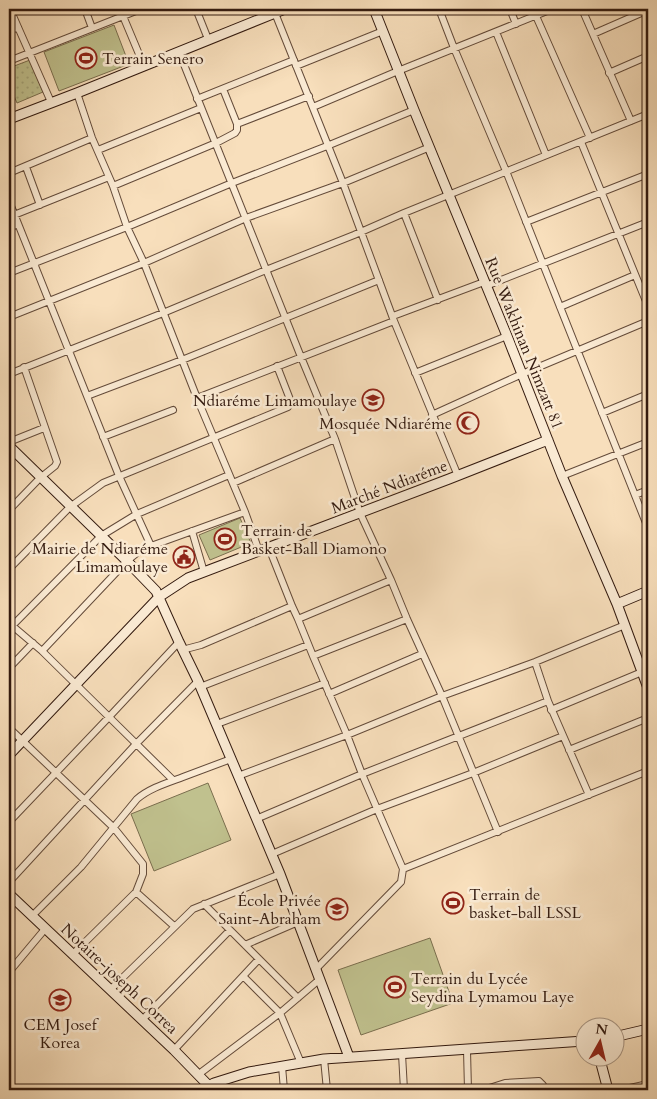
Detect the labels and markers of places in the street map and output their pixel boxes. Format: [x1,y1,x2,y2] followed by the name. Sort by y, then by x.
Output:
[74,46,98,70] sports icon: Terrain Senero
[102,48,204,70] place label: Terrain Senero
[361,388,385,412] school or university icon: Ndiaréme Limamoulaye
[193,390,357,412] place label: Ndiaréme Limamoulaye
[456,411,480,435] mosque icon: Mosquée Ndiaréme
[319,413,452,435] place label: Mosquée Ndiaréme
[241,520,387,560] place label: Terrain de Basket-Ball Diamono
[213,527,237,551] sports icon: Terrain de Basket-Ball Diamono
[32,538,168,578] place label: Mairie de Ndiaréme Limamoulaye
[172,545,196,569] public building icon: Mairie de Ndiaréme Limamoulaye
[469,884,582,924] place label: Terrain de basket-ball LSSL
[218,890,321,930] place label: École Privée Saint-Abraham
[441,891,465,915] sports icon: Terrain de basket-ball LSSL
[325,897,349,921] school or university icon: École Privée Saint-Abraham
[411,968,574,1008] place label: Terrain du Lycée Seydina Lymamou Laye
[383,975,407,999] sports icon: Terrain du Lycée Seydina Lymamou Laye
[48,988,72,1012] school or university icon: CEM Josef Korea
[23,1014,100,1054] place label: CEM Josef Korea

